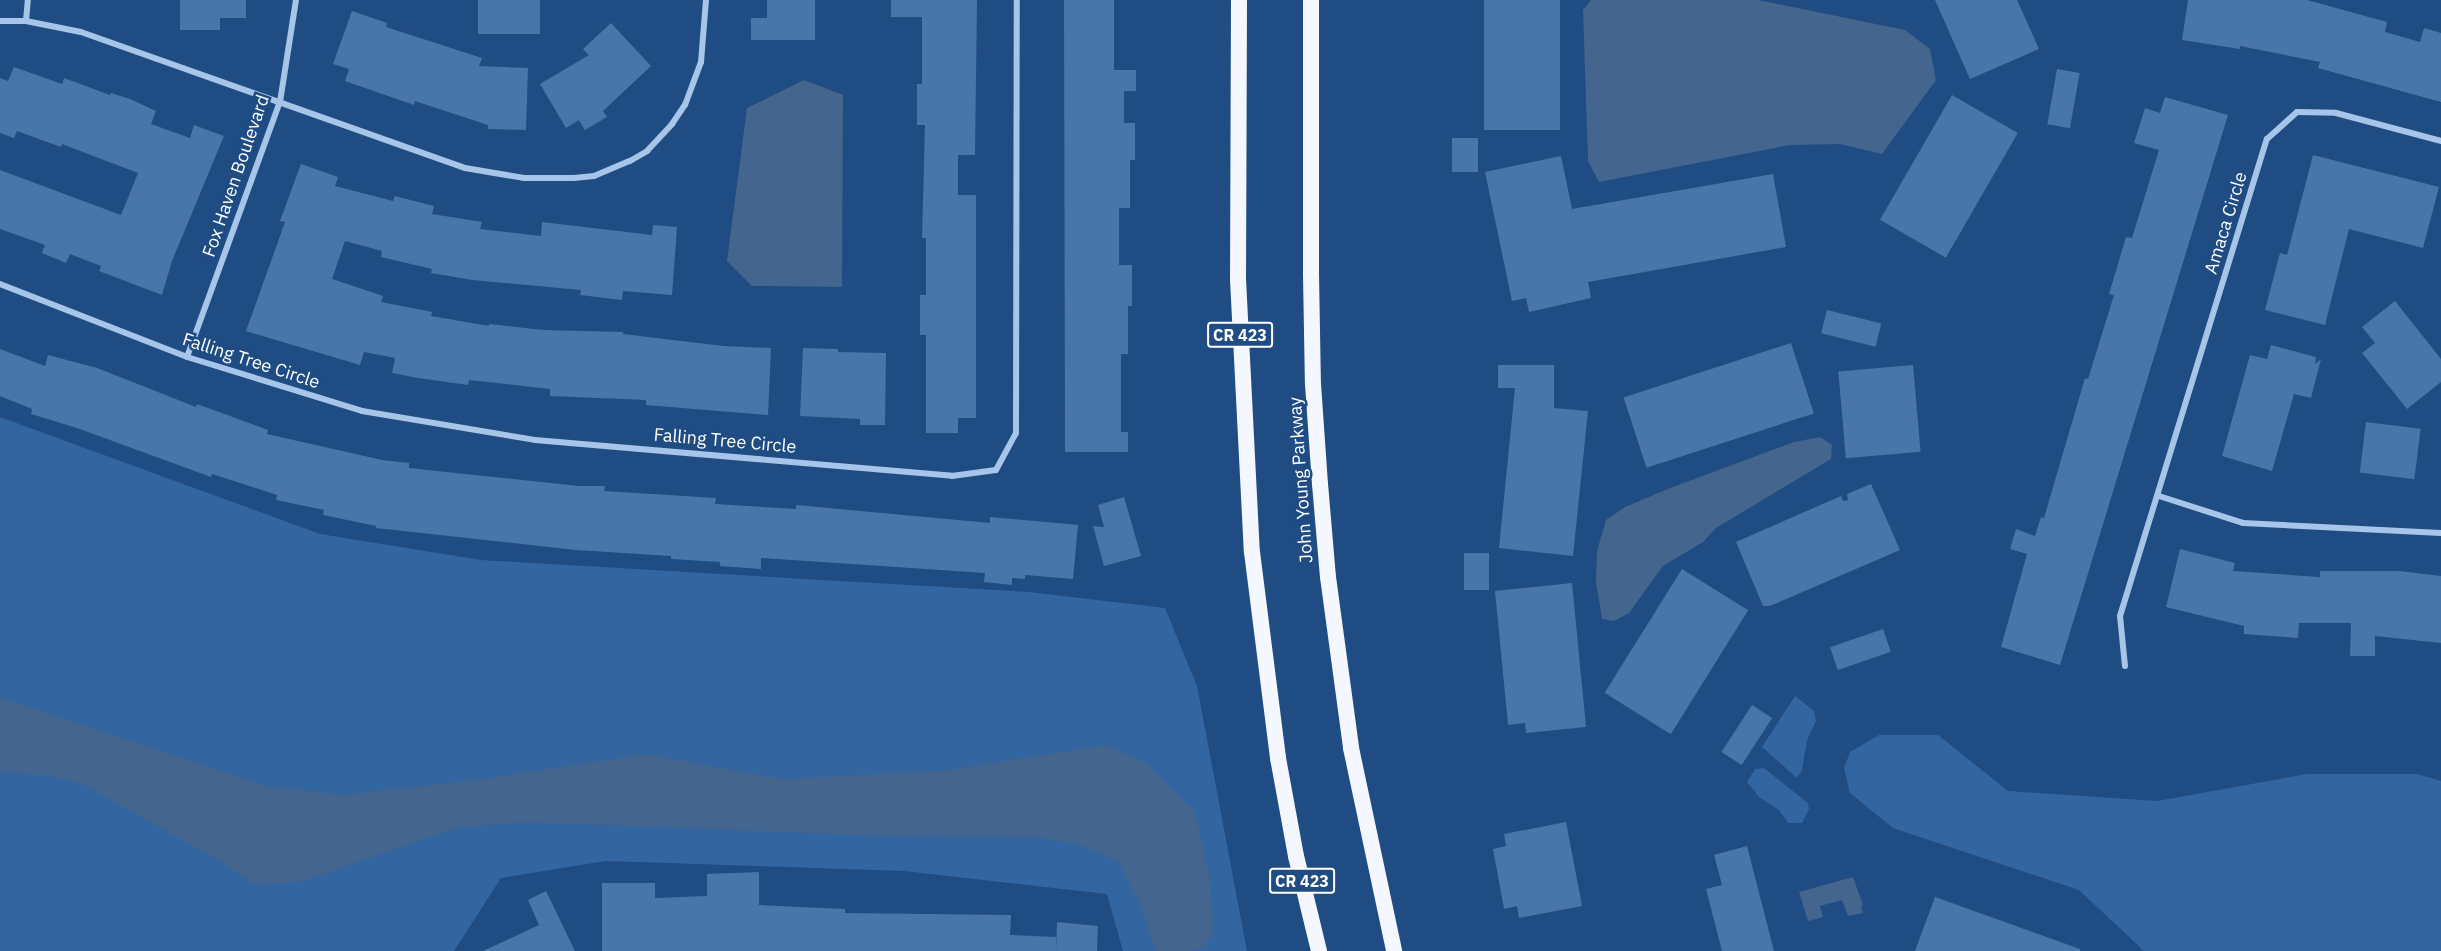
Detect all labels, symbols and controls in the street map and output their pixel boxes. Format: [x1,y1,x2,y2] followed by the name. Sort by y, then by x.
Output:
[198,92,274,260] street label: Fox Haven Boulevard
[2200,169,2252,277] street label: Amaca Circle
[1207,322,1273,348] road number: CR 423
[180,329,322,393] street label: Falling Tree Circle
[1284,396,1318,564] street label: John Young Parkway
[653,424,797,458] street label: Falling Tree Circle
[1269,868,1335,894] road number: CR 423

